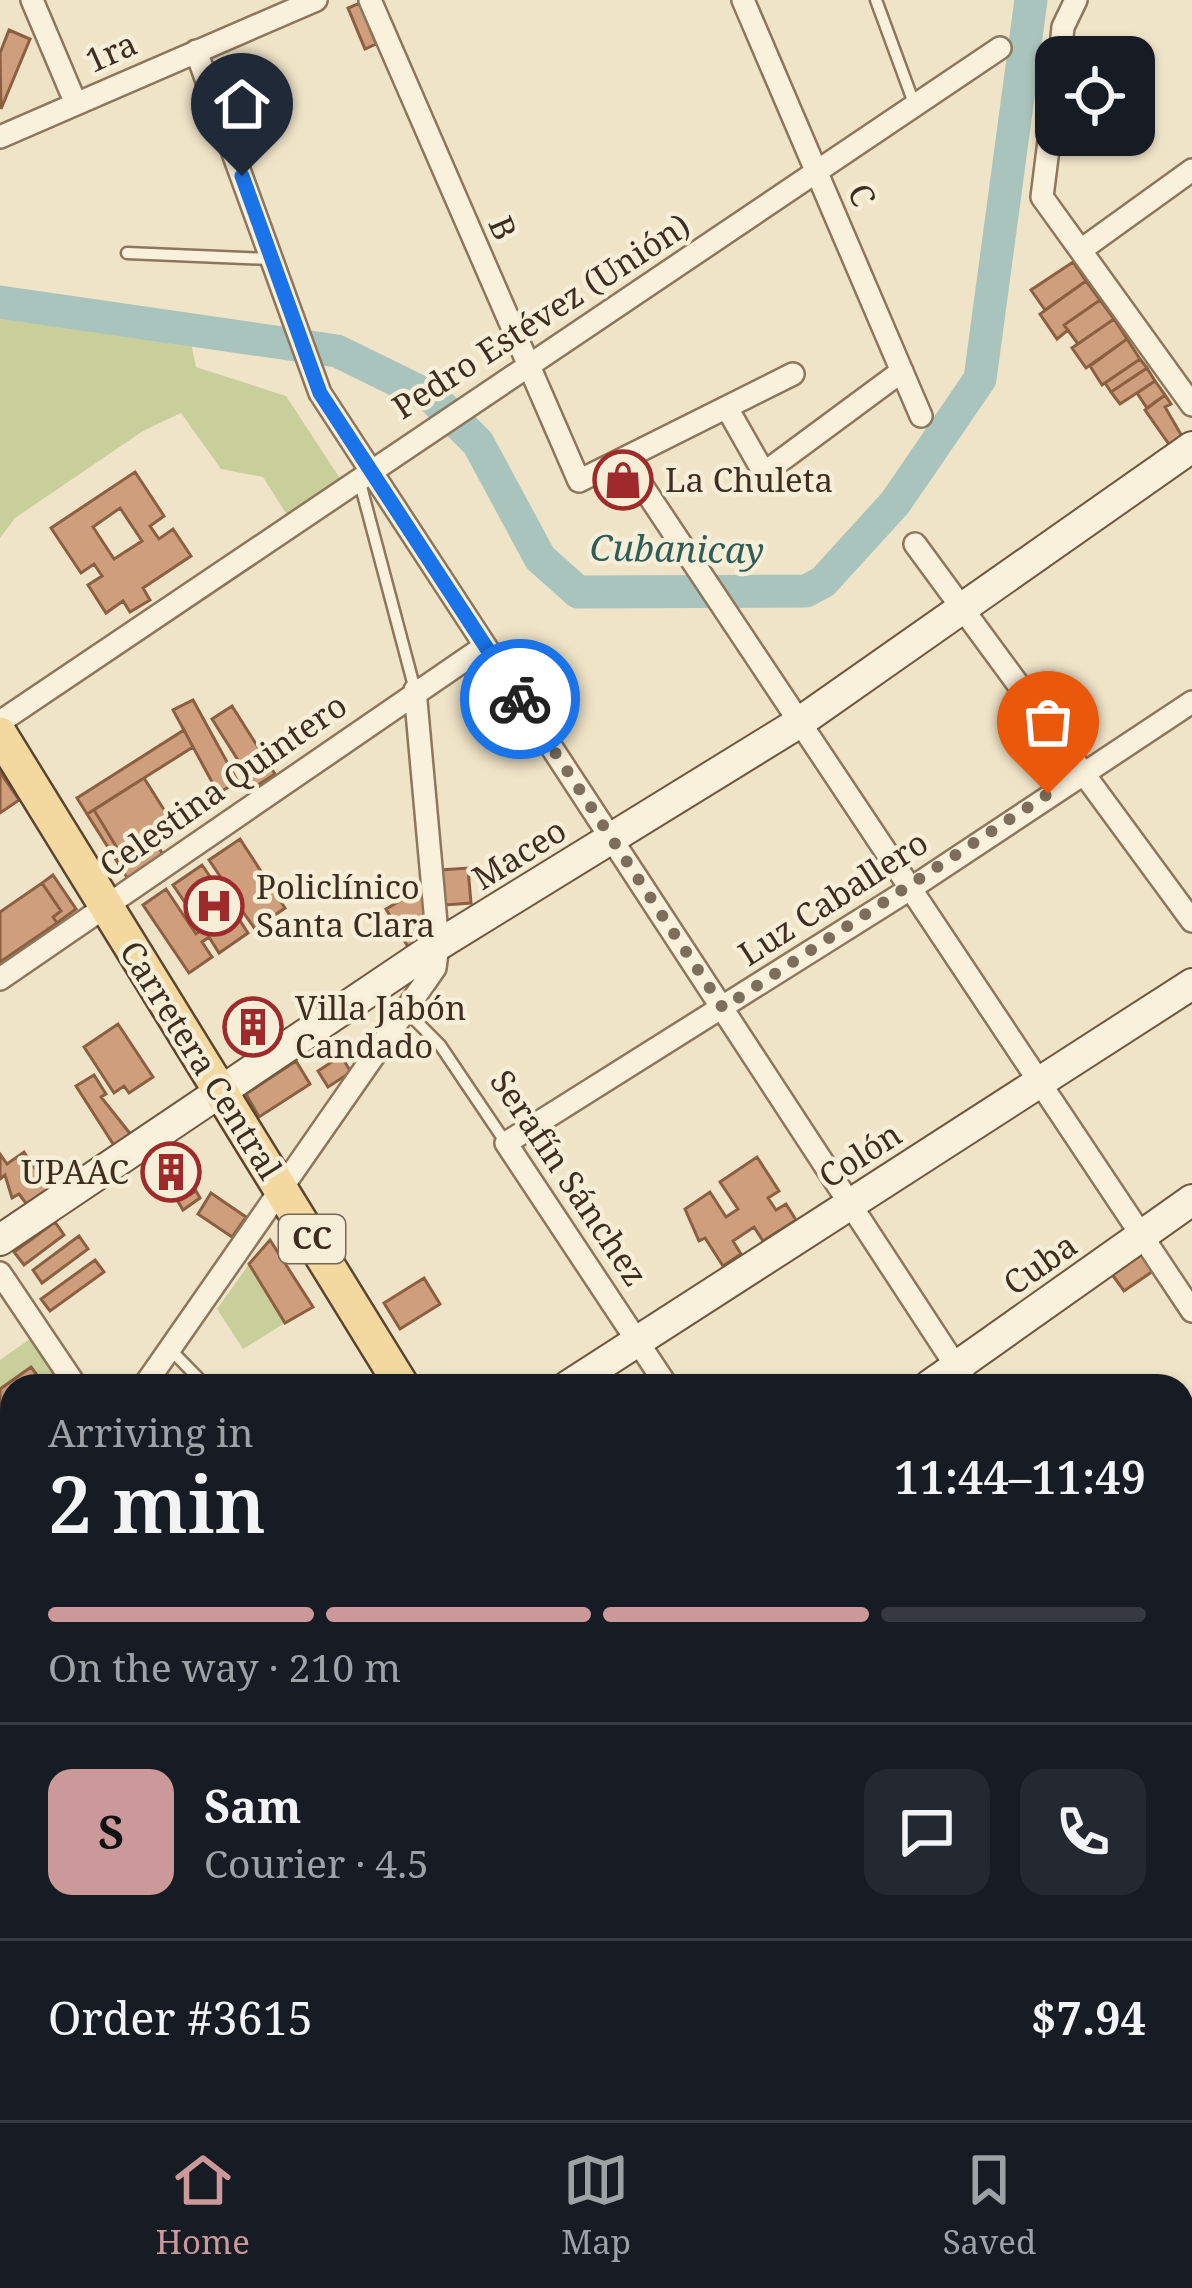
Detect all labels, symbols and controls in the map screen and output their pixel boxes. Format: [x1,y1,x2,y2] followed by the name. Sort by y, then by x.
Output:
[78,20,144,83] street label: 1ra
[1035,36,1155,156] map controls
[1035,36,1155,156] button: locate
[191,53,293,176] pin
[209,71,275,137] icon: home
[838,177,887,213] street label: C
[383,202,698,429] street label: Pedro Estévez (Unión)
[479,209,528,247] street label: B
[592,449,654,511] shop icon: La Chuleta
[665,457,833,502] place label: La Chuleta
[589,522,765,575] water label: Cubanicay
[460,639,580,759] courier
[487,666,553,732] icon: bike
[997,671,1099,794] pin
[90,682,355,887] street label: Celestina Quintero
[1015,689,1081,755] icon: bag
[463,807,574,900] street label: Maceo
[729,820,936,976] street label: Luz Caballero
[256,864,435,947] place label: Policlínico Santa Clara
[183,875,245,937] hospital icon: Policlínico Santa Clara
[110,932,293,1188] street label: Carretera Central
[295,985,466,1068] place label: Villa Jabón Candado
[222,996,284,1058] building icon: Villa Jabón Candado
[481,1061,658,1294] street label: Serafín Sánchez
[810,1111,910,1198] street label: Colón
[140,1141,202,1203] building icon: UPAAC
[21,1149,129,1194] place label: UPAAC
[279,1215,345,1263] road number: CC
[994,1222,1085,1305] street label: Cuba
[48,1405,254,1458] text: Arriving in
[894,1446,1146,1507] text: 11:44–11:49
[48,1450,266,1556] text: 2 min
[48,1640,401,1693] text: On the way · 210 m
[864,1769,990,1895] button: chat
[1020,1769,1146,1895] button: phone
[204,1775,301,1836] text: Sam
[98,1801,124,1862] text: S
[204,1836,429,1889] text: Courier · 4.5
[48,1987,313,2048] text: Order #3615
[1031,1987,1146,2048] text: $7.94
[156,2147,250,2264] tab: Home
[561,2147,631,2264] tab: Map
[943,2147,1036,2264] tab: Saved

